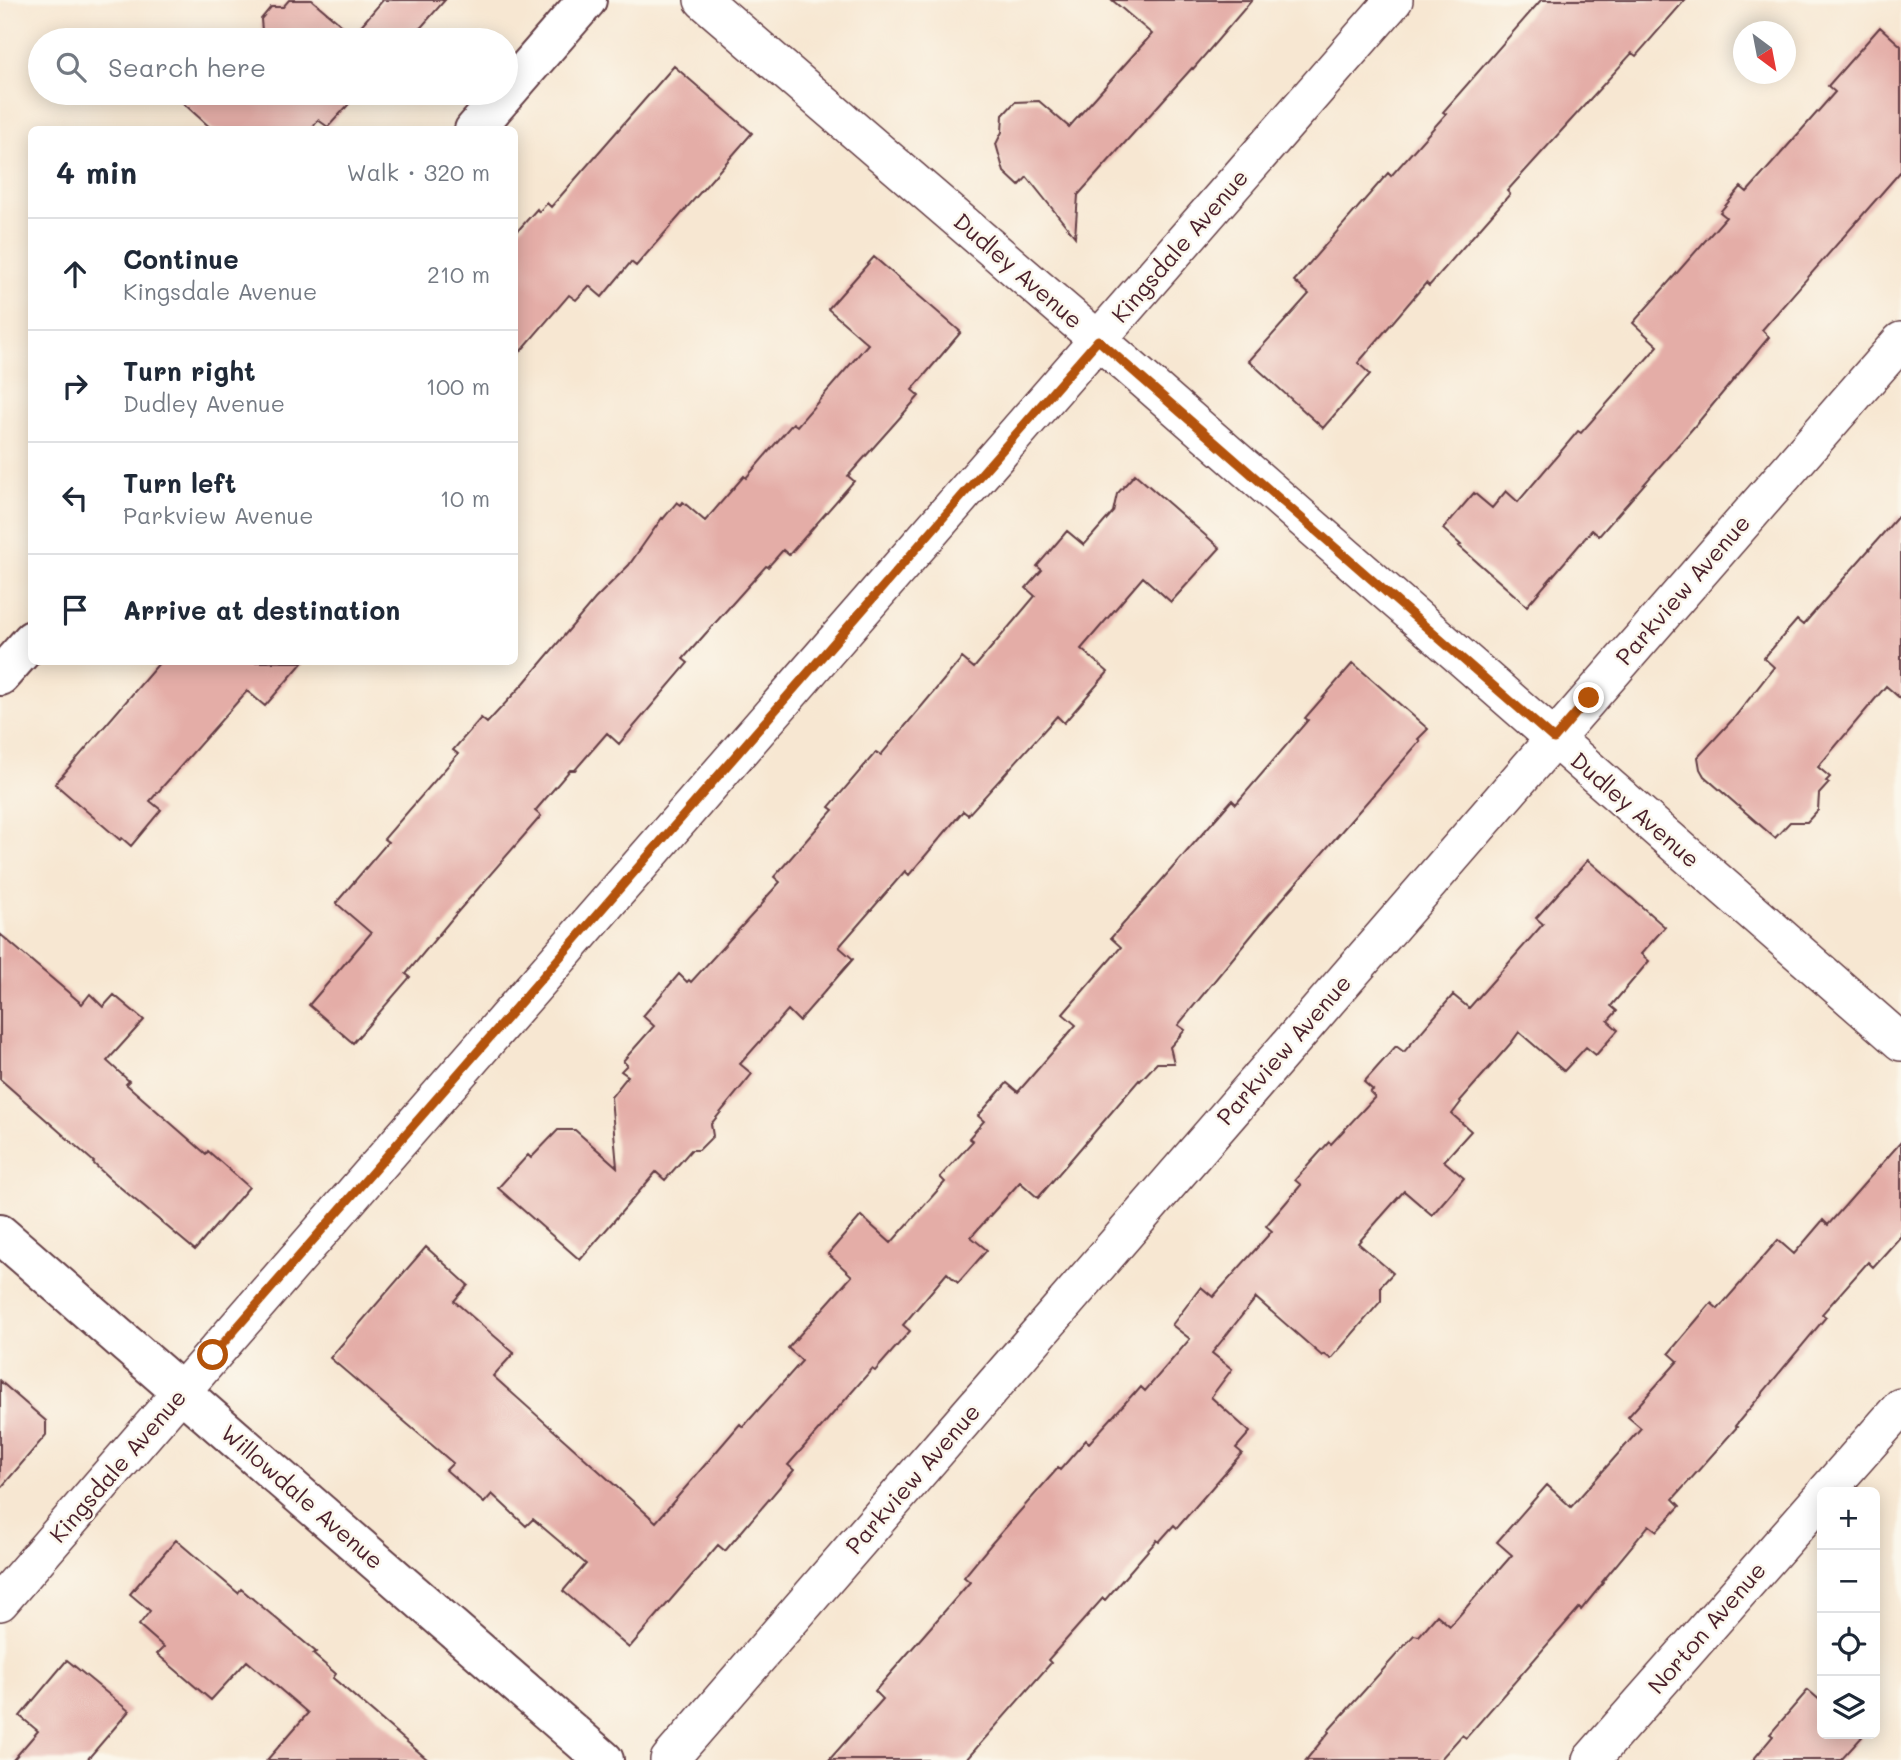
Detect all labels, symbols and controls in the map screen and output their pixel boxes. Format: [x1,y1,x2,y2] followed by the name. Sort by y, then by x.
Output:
[1733,21,1796,84] north arrow
[28,28,518,105] search box
[52,48,90,86] icon: search
[108,50,266,84] text: Search here
[56,152,137,192] text: 4 min
[347,157,490,187] text: Walk · 320 m
[1104,162,1254,328] street label: Kingsdale Avenue
[948,206,1090,335] street label: Dudley Avenue
[123,242,239,276] text: Continue
[56,255,94,293] icon: ahead
[427,259,490,289] text: 210 m
[123,276,317,306] text: Kingsdale Avenue
[123,354,256,388] text: Turn right
[56,367,94,405] icon: right
[426,371,490,401] text: 100 m
[123,388,285,418] text: Dudley Avenue
[123,466,236,500] text: Turn left
[56,479,94,517] icon: left
[440,483,490,513] text: 10 m
[123,500,313,530] text: Parkview Avenue
[1608,508,1756,671] street label: Parkview Avenue
[56,591,94,629] icon: arrive
[123,593,400,627] text: Arrive at destination
[1573,682,1604,713] route end
[1565,745,1707,874] street label: Dudley Avenue
[1209,968,1357,1131] street label: Parkview Avenue
[197,1339,228,1370] route start
[42,1382,192,1548] street label: Kingsdale Avenue
[838,1397,986,1560] street label: Parkview Avenue
[215,1417,390,1575] street label: Willowdale Avenue
[1817,1487,1880,1739] map controls
[1817,1487,1880,1550] button: +
[1817,1550,1880,1613] button: −
[1641,1555,1772,1700] street label: Norton Avenue
[1817,1613,1880,1676] button: locate
[1817,1676,1880,1739] button: layers

